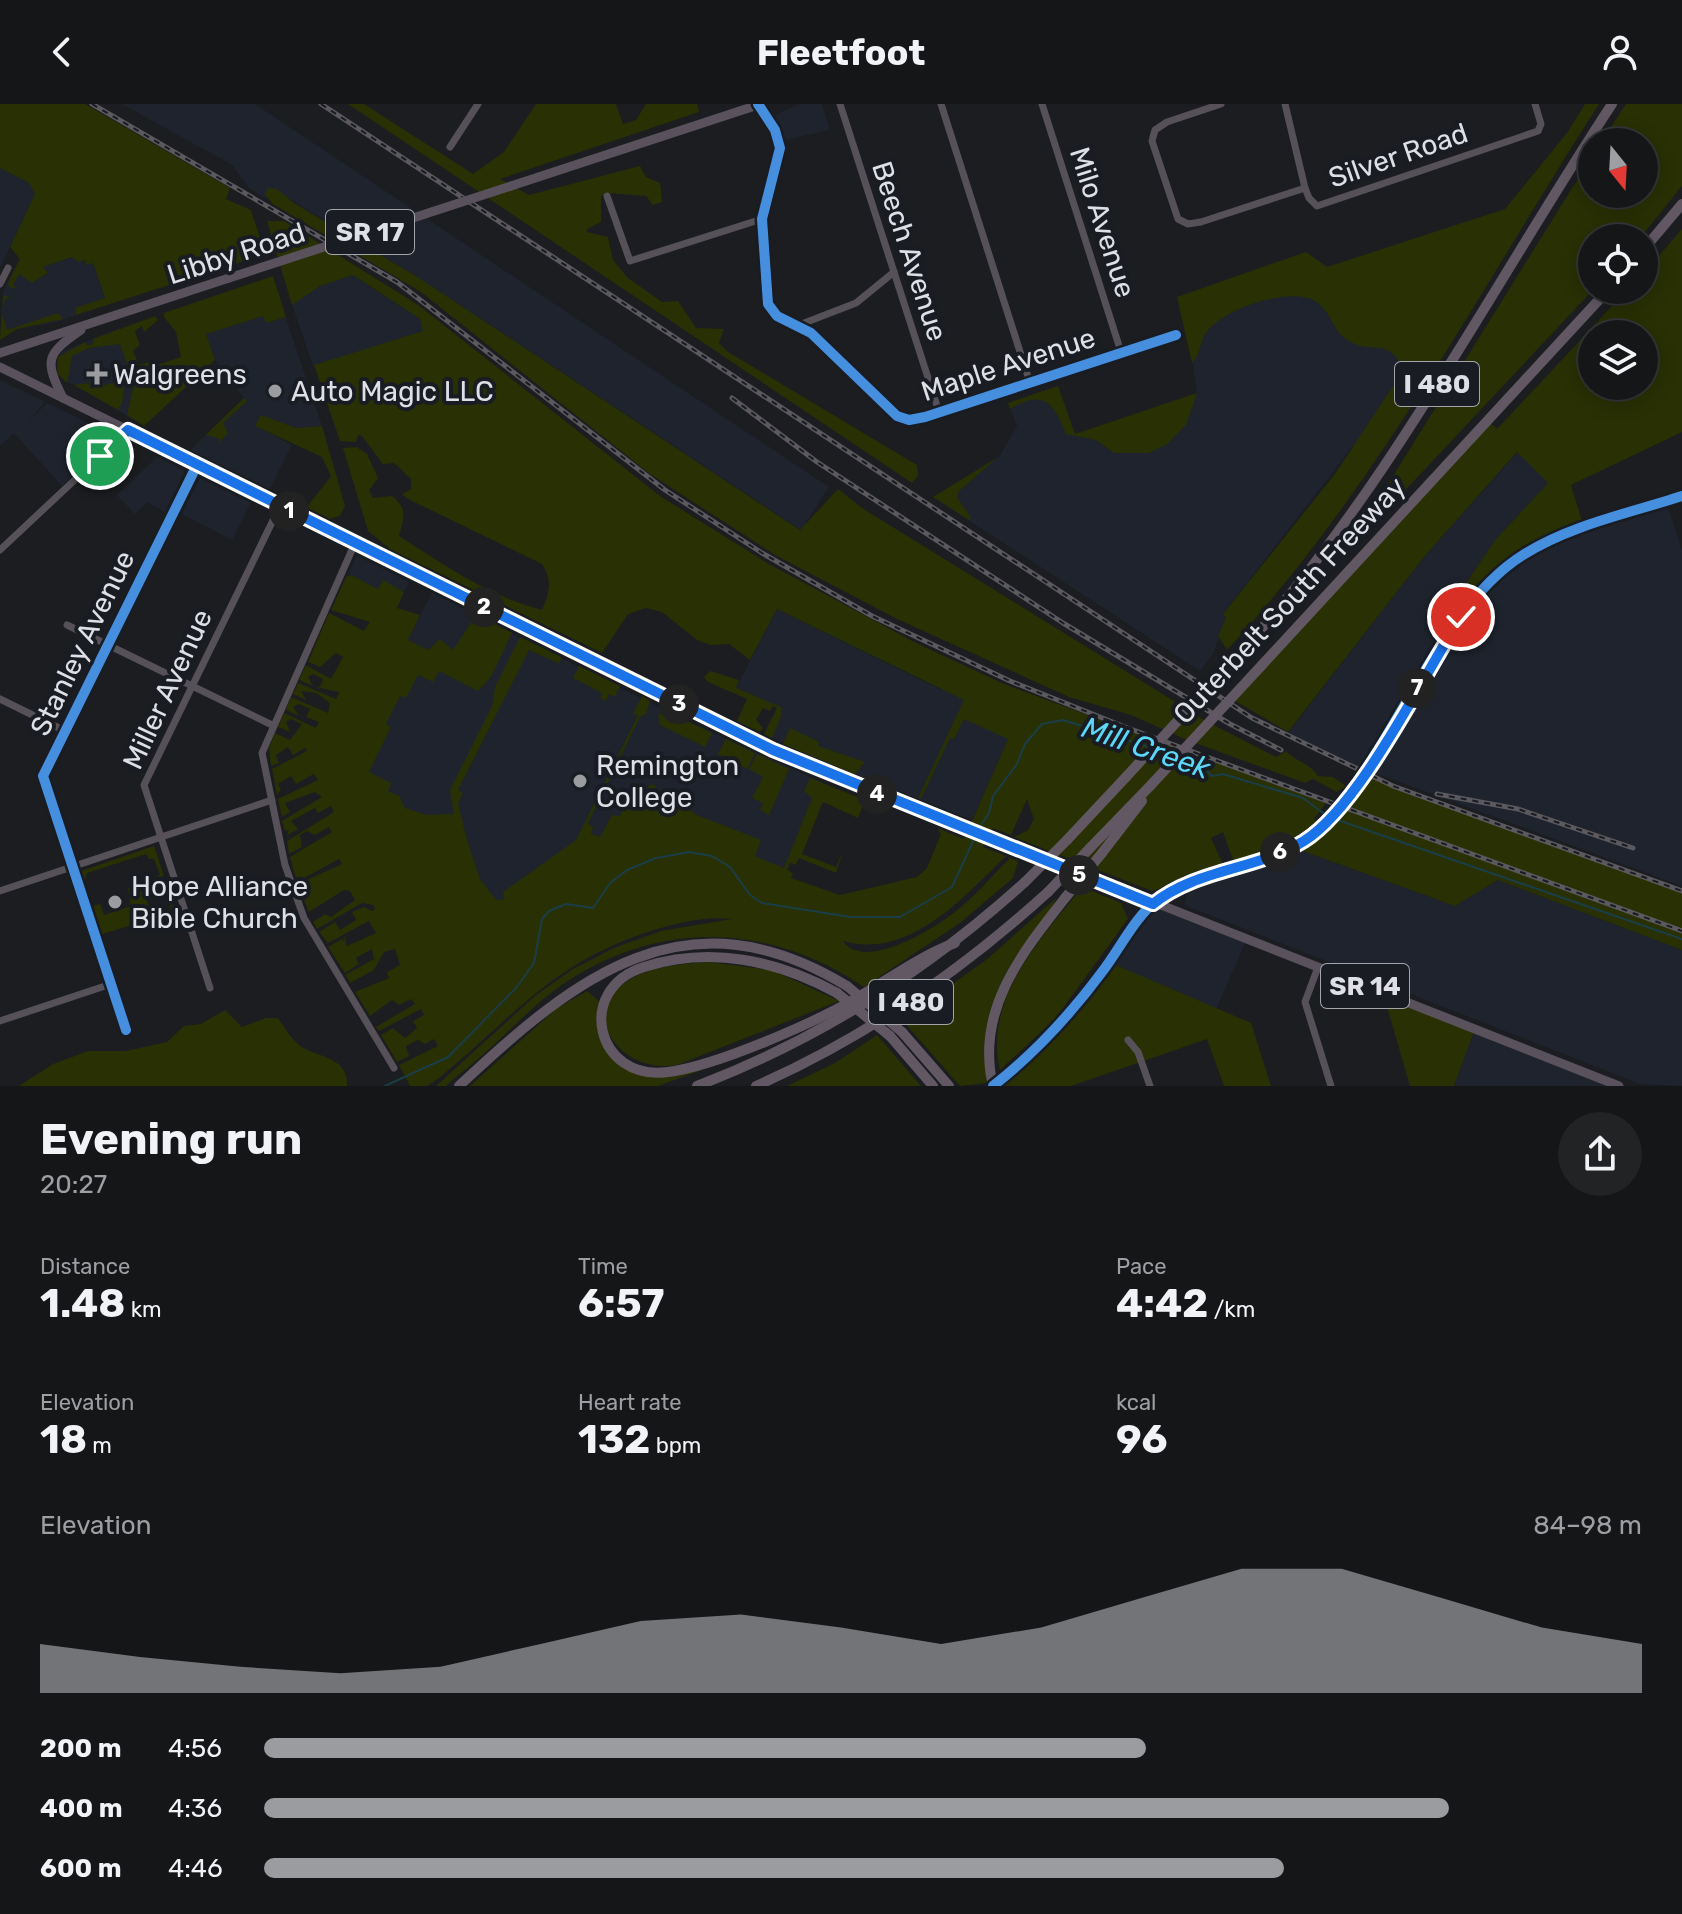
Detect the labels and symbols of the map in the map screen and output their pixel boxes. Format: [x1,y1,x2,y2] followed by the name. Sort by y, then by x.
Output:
[1324,116,1472,195] street label: Silver Road
[1578,128,1658,208] north arrow
[1063,143,1142,301] street label: Milo Avenue
[865,157,954,345] street label: Beech Avenue
[326,210,414,254] road number: SR 17
[163,216,309,291] street label: Libby Road
[917,321,1099,408] street label: Maple Avenue
[113,358,247,391] place label: Walgreens
[1395,362,1479,406] road number: I 480
[88,365,106,383] marker: Walgreens
[291,375,494,408] place label: Auto Magic LLC
[266,382,284,400] marker: Auto Magic LLC
[66,422,134,490] pin
[1166,470,1412,731] street label: Outerbelt South Freeway
[269,491,309,531] pin: 1
[23,545,141,741] street label: Stanley Avenue
[1427,583,1495,651] pin
[464,587,504,627] pin: 2
[116,604,219,774] street label: Miller Avenue
[1397,668,1437,708] pin: 7
[659,684,699,724] pin: 3
[1077,709,1215,787] water label: Mill Creek
[596,749,739,814] place label: Remington College
[571,772,589,790] marker: Remington College
[857,774,897,814] pin: 4
[1260,832,1300,872] pin: 6
[1059,855,1099,895] pin: 5
[131,870,308,935] place label: Hope Alliance Bible Church
[106,893,124,911] marker: Hope Alliance Bible Church
[1321,964,1409,1008] road number: SR 14
[869,980,953,1024] road number: I 480

